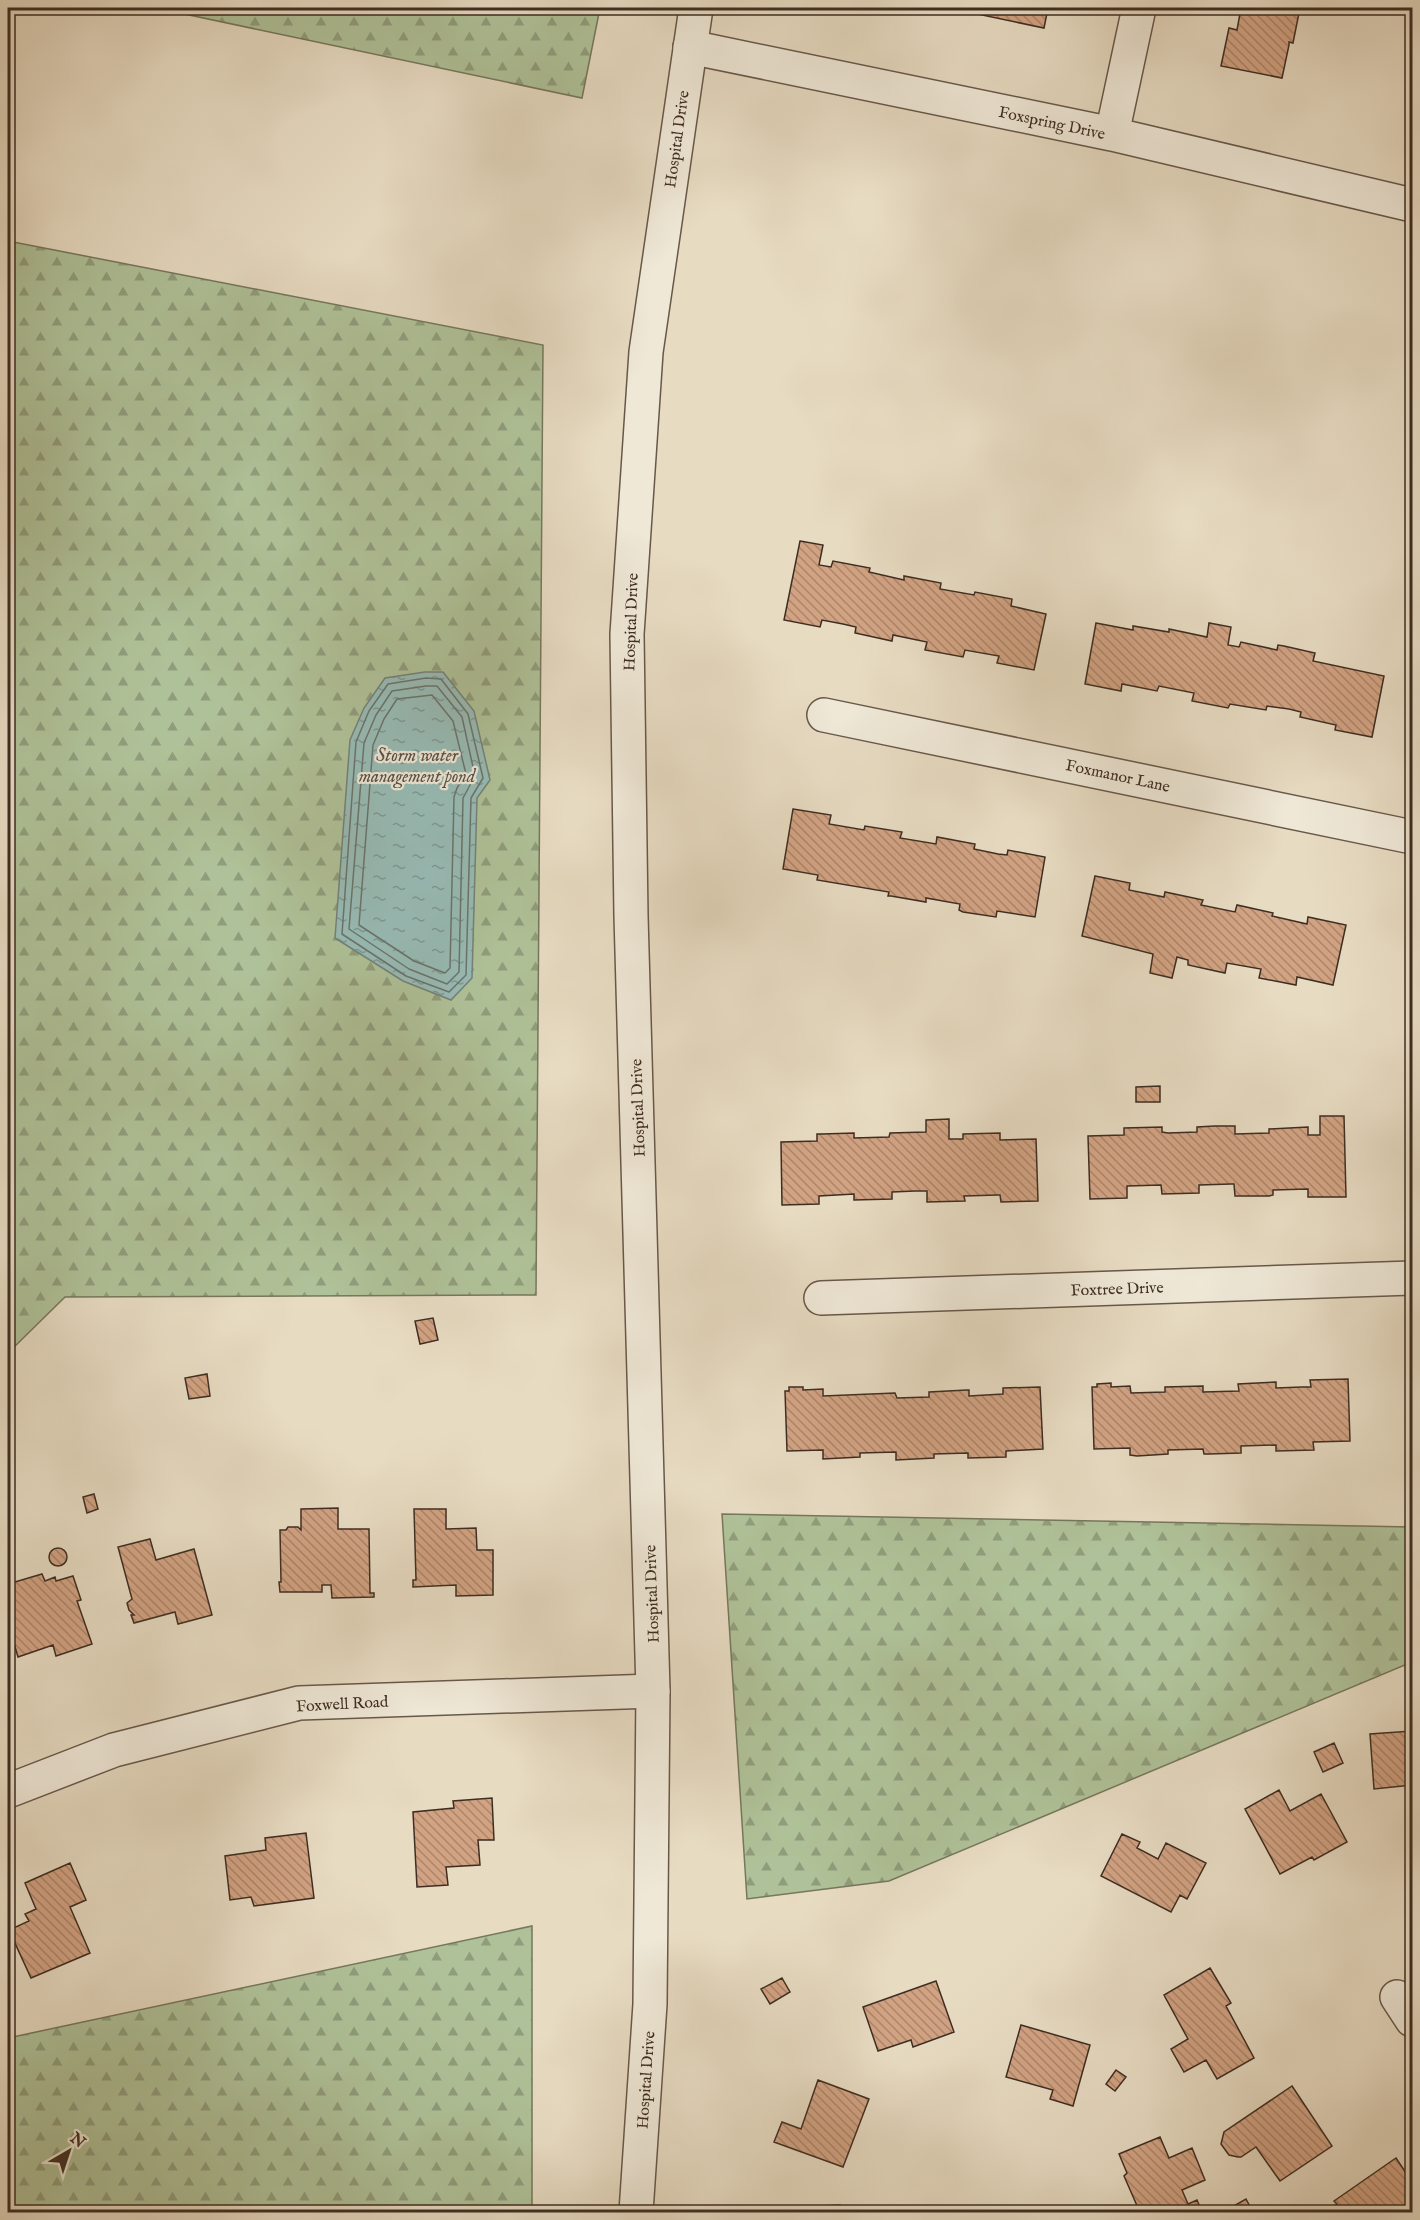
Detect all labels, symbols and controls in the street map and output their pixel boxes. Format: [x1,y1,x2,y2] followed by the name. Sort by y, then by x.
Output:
[661,89,695,189] street label: Hospital Drive
[996,103,1107,145] street label: Foxspring Drive
[620,573,644,671] street label: Hospital Drive
[359,745,477,789] water label: Storm water management pond
[1064,756,1172,798] street label: Foxmanor Lane
[627,1059,651,1157] street label: Hospital Drive
[1070,1278,1164,1302] street label: Foxtree Drive
[641,1545,665,1643] street label: Hospital Drive
[295,1693,389,1717] street label: Foxwell Road
[634,2030,660,2130] street label: Hospital Drive
[39,2121,99,2181] north arrow
[65,2128,89,2153] text: N

